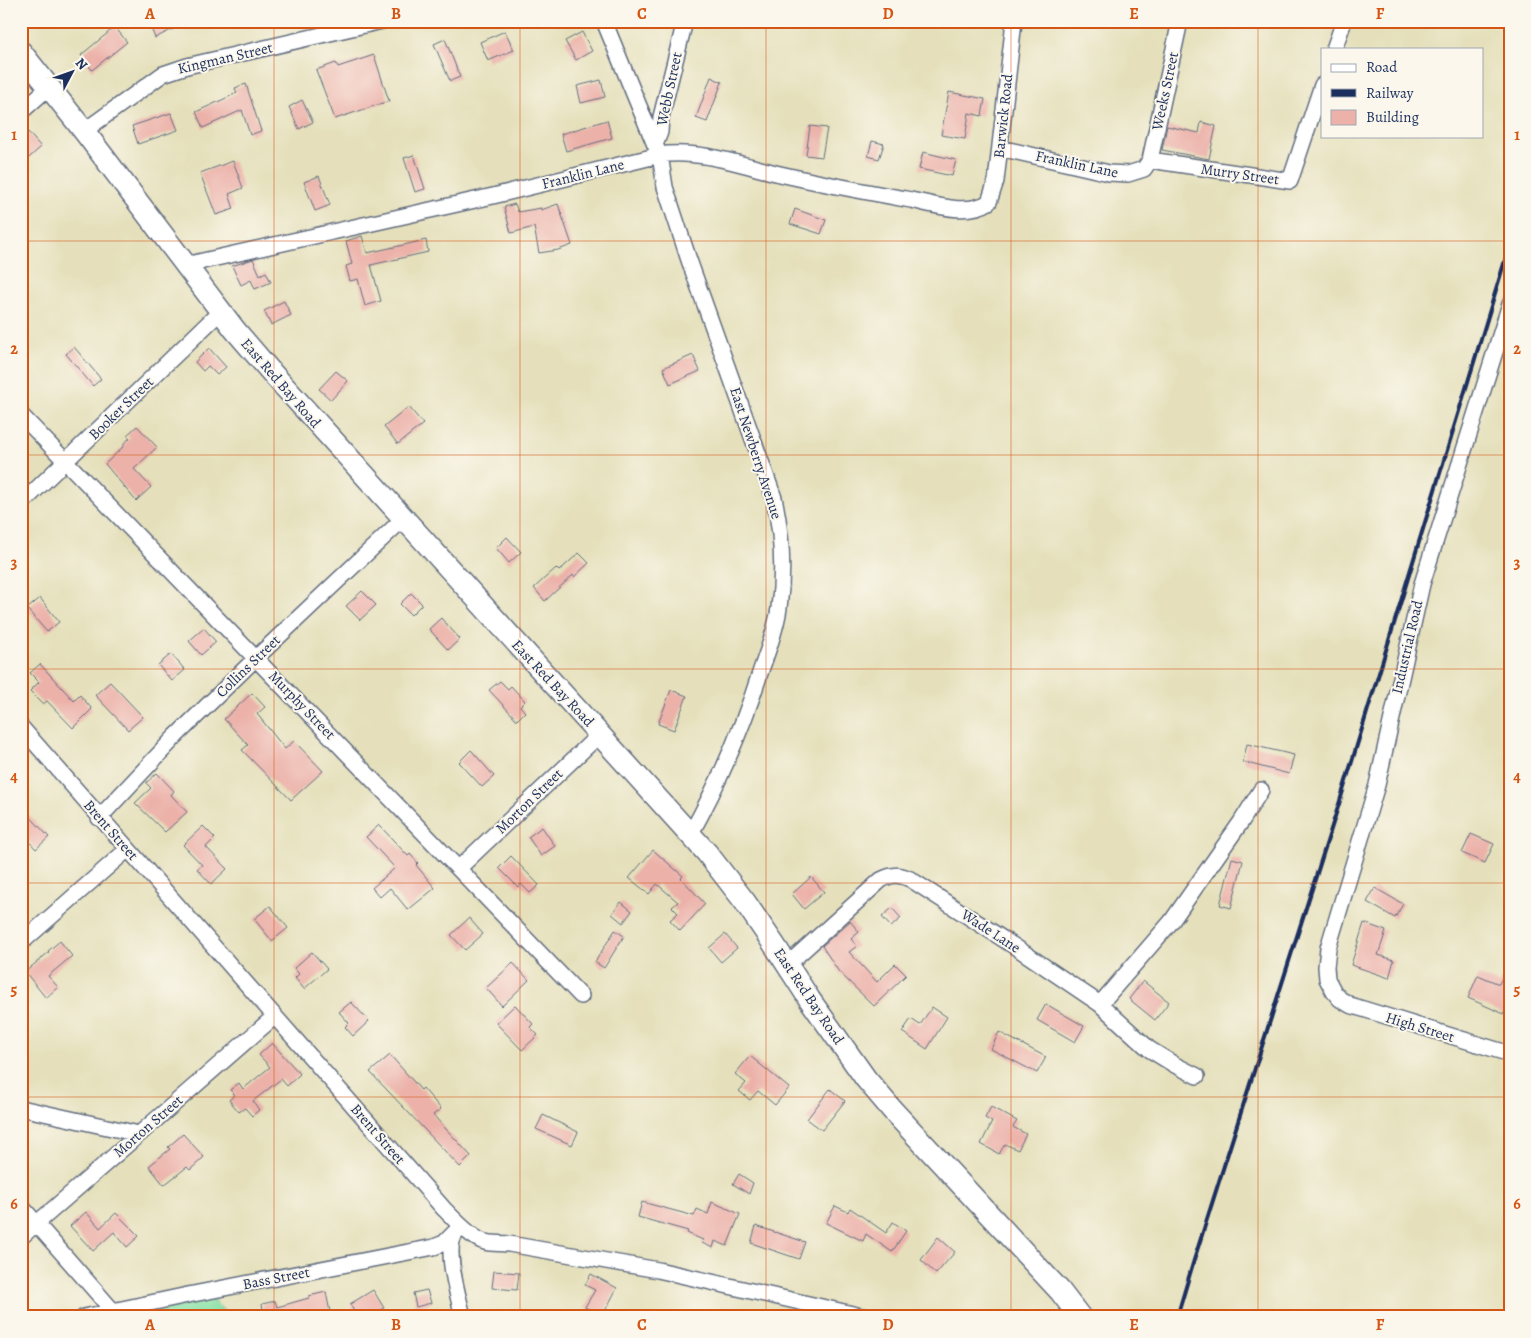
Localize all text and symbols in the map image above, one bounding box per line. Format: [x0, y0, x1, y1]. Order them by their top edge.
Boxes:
text: A [144, 3, 156, 25]
text: B [391, 3, 401, 25]
text: C [637, 3, 647, 25]
text: D [882, 3, 894, 25]
text: E [1129, 3, 1139, 25]
text: F [1376, 3, 1385, 25]
street label: Kingman Street [176, 37, 275, 79]
north arrow [48, 48, 98, 98]
legend [1321, 48, 1484, 138]
street label: Webb Street [651, 50, 687, 129]
street label: Weeks Street [1147, 50, 1183, 133]
text: N [71, 54, 92, 74]
text: Road [1366, 57, 1398, 77]
street label: Barwick Road [989, 72, 1017, 159]
text: Railway [1366, 83, 1414, 103]
text: Building [1366, 107, 1419, 127]
text: 1 [11, 124, 17, 146]
text: 1 [1514, 124, 1520, 146]
street label: Franklin Lane [1034, 145, 1121, 183]
street label: Franklin Lane [540, 154, 627, 194]
street label: Murry Street [1200, 159, 1280, 189]
street label: East Red Bay Road [237, 334, 326, 433]
text: 2 [10, 338, 18, 360]
text: 2 [1513, 338, 1521, 360]
street label: Booker Street [84, 372, 158, 444]
street label: East Newberry Avenue [725, 384, 787, 522]
text: 3 [11, 552, 18, 574]
text: 3 [1514, 552, 1521, 574]
street label: Industrial Road [1387, 597, 1428, 696]
street label: Collins Street [211, 630, 285, 702]
street label: East Red Bay Road [507, 635, 599, 732]
street label: Murphy Street [264, 666, 340, 744]
street label: Morton Street [491, 764, 567, 838]
text: 4 [10, 766, 18, 788]
text: 4 [1513, 766, 1521, 788]
street label: Brent Street [79, 795, 143, 865]
street label: Wade Lane [957, 904, 1025, 958]
street label: East Red Bay Road [769, 944, 849, 1049]
text: 5 [11, 979, 18, 1001]
text: 5 [1514, 979, 1521, 1001]
street label: High Street [1383, 1007, 1457, 1047]
street label: Morton Street [109, 1090, 187, 1162]
street label: Brent Street [346, 1099, 410, 1169]
text: 6 [10, 1193, 18, 1215]
text: 6 [1513, 1193, 1521, 1215]
street label: Bass Street [241, 1262, 311, 1294]
text: A [144, 1314, 156, 1336]
text: B [391, 1314, 401, 1336]
text: C [637, 1314, 647, 1336]
text: D [882, 1314, 894, 1336]
text: E [1129, 1314, 1139, 1336]
text: F [1376, 1314, 1385, 1336]

